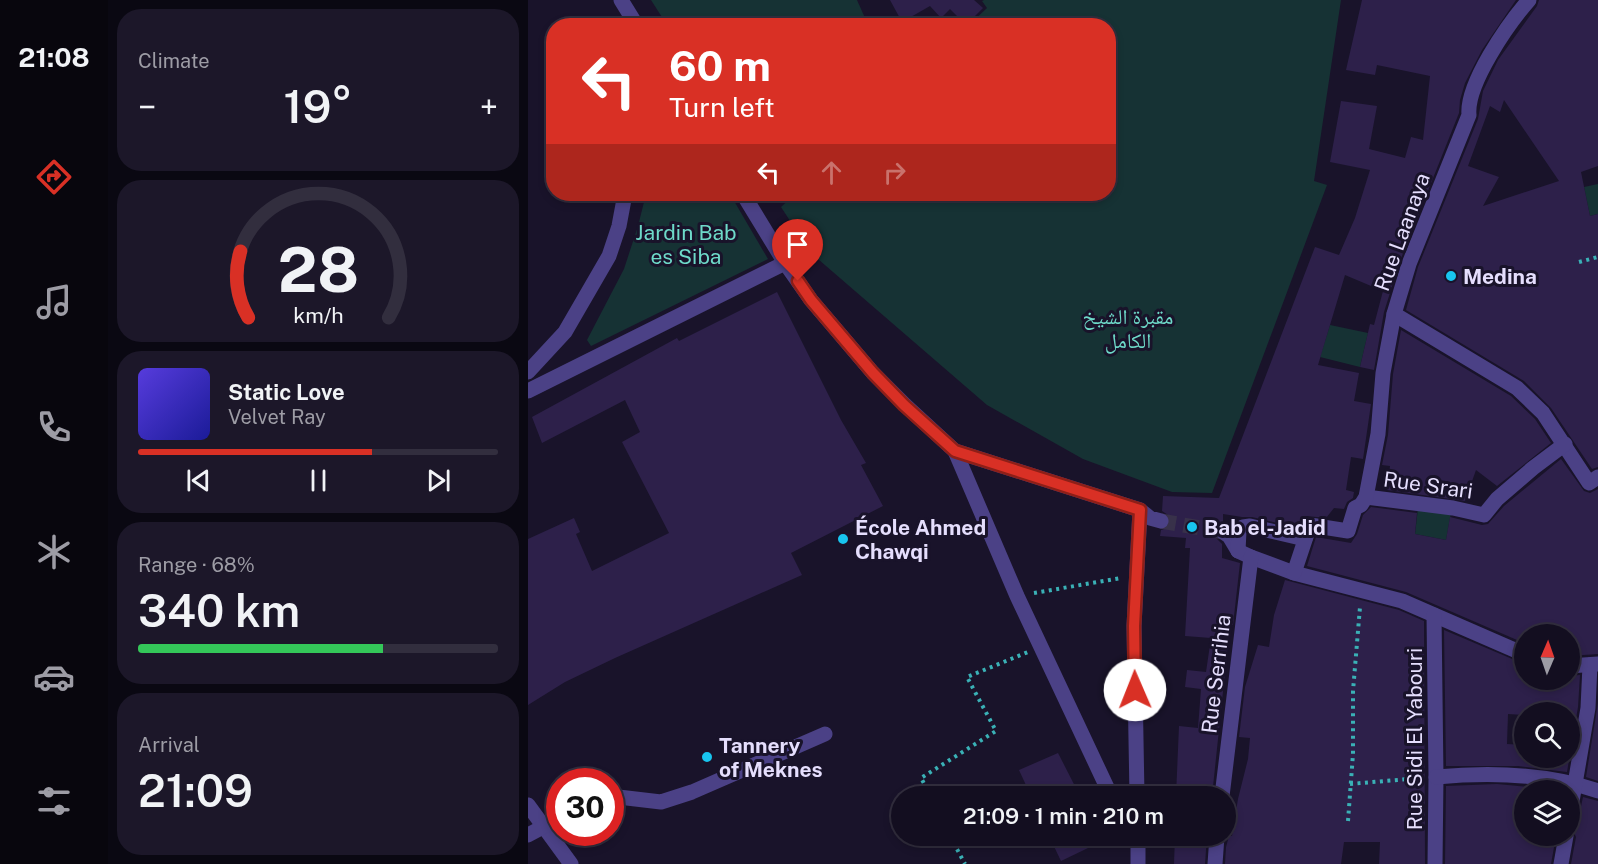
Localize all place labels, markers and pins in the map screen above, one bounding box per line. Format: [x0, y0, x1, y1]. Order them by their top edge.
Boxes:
pin [772, 219, 823, 281]
place label: Medina [1463, 264, 1537, 289]
marker: Medina [1444, 269, 1458, 283]
place label: École Ahmed Chawqi [855, 515, 986, 564]
place label: Bab el-Jadid [1204, 515, 1326, 540]
marker: Bab el-Jadid [1185, 520, 1199, 534]
marker: École Ahmed Chawqi [836, 532, 850, 546]
place label: Tannery of Meknes [719, 733, 823, 782]
marker: Tannery of Meknes [700, 750, 714, 764]

